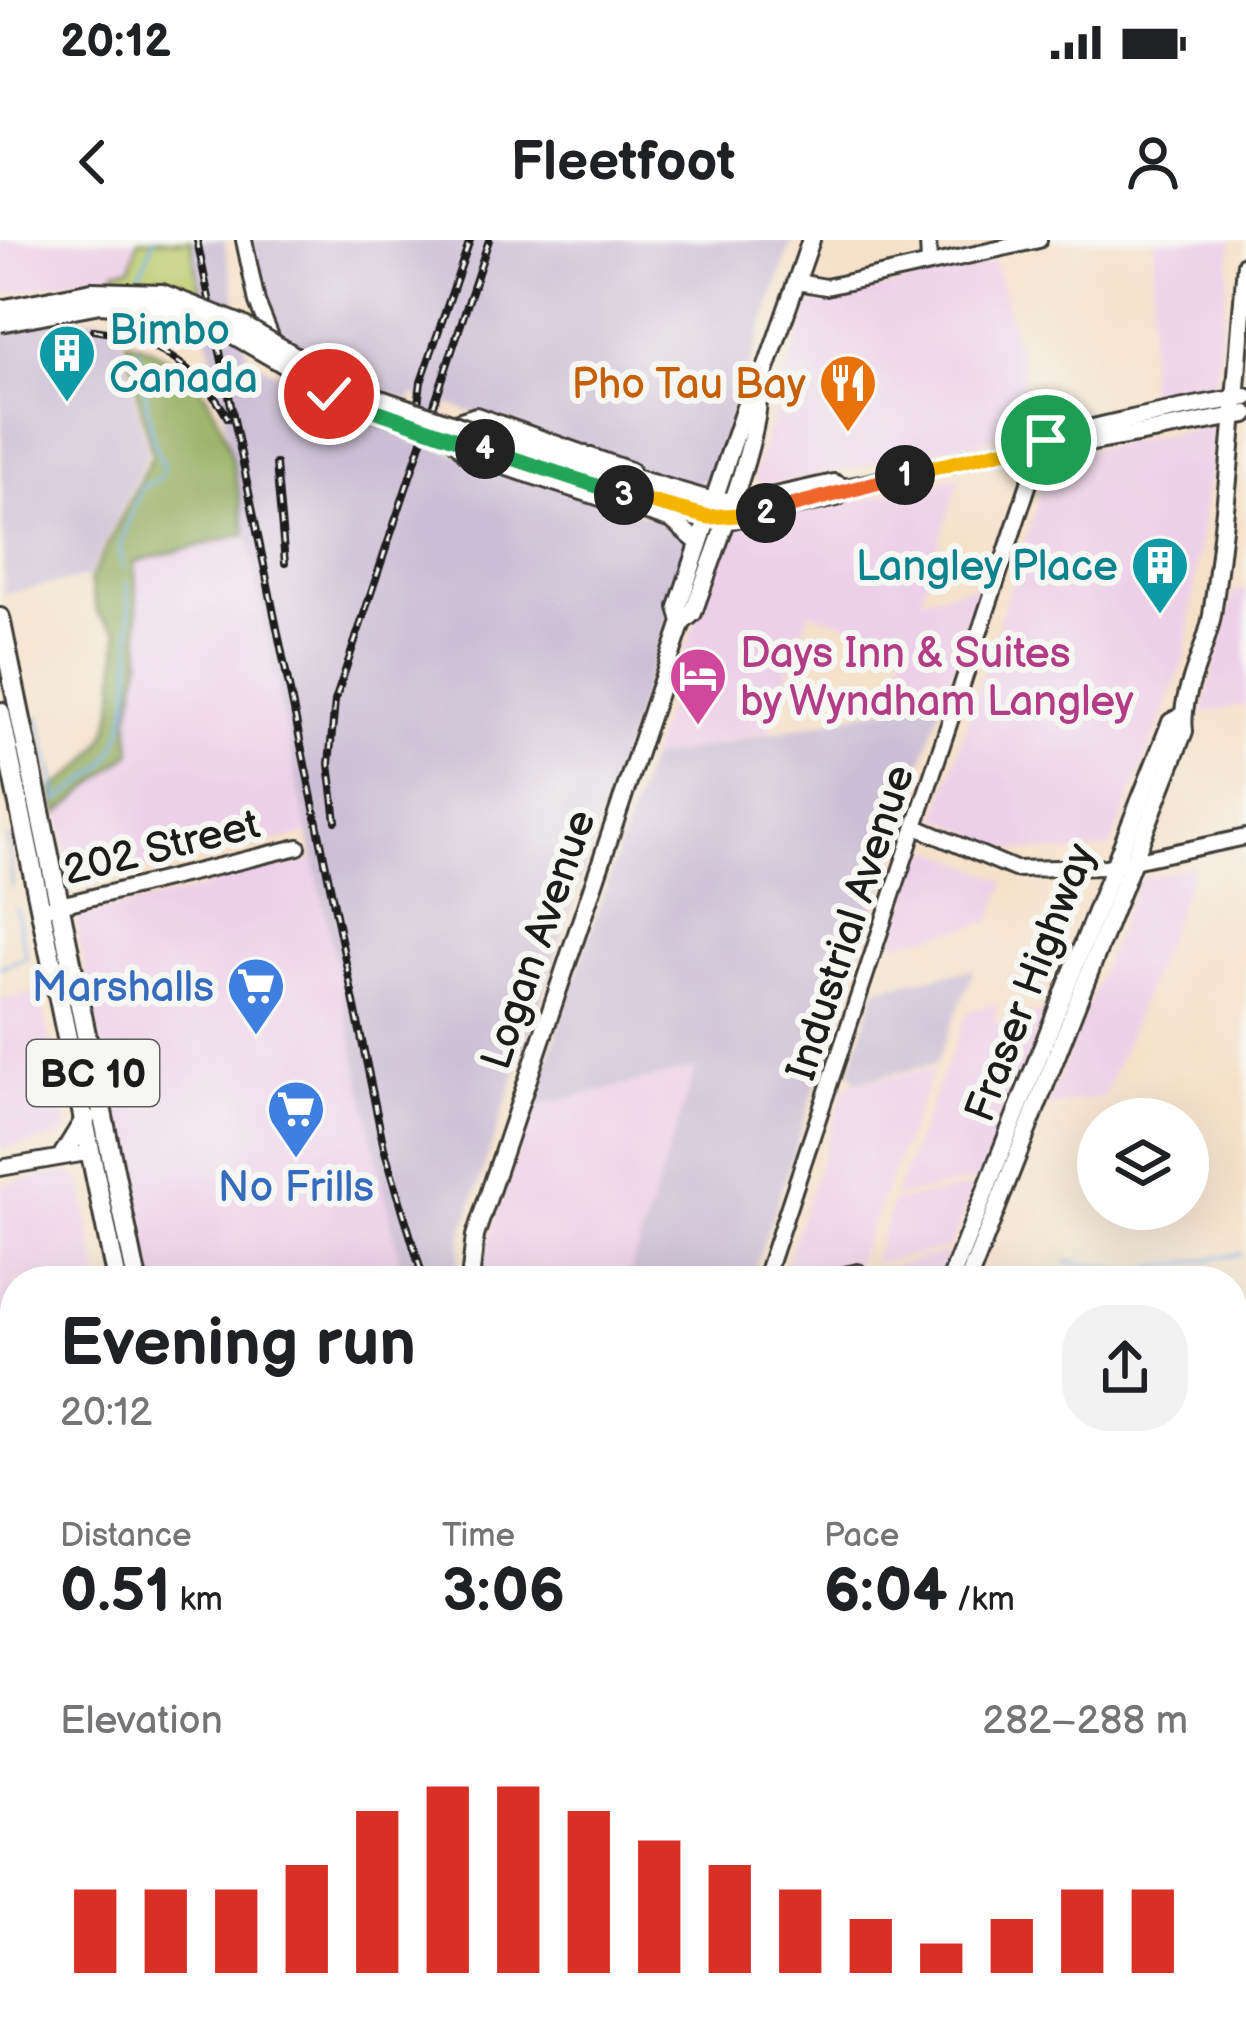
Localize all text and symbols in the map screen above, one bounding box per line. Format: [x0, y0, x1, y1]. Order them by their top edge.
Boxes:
text: 20:12 [60, 15, 171, 70]
icon: back [60, 129, 126, 195]
icon: person [1120, 129, 1186, 195]
text: Fleetfoot [511, 130, 735, 195]
place label: Bimbo Canada [109, 306, 258, 405]
building icon: Bimbo Canada [36, 322, 98, 404]
pin [278, 343, 380, 445]
restaurant icon: Pho Tau Bay [817, 352, 879, 434]
place label: Pho Tau Bay [572, 360, 806, 411]
icon: check [296, 361, 362, 427]
pin [995, 389, 1097, 491]
icon: arrive [1013, 407, 1079, 473]
pin: 4 [455, 419, 515, 479]
text: 4 [475, 429, 495, 469]
pin: 1 [875, 445, 935, 505]
text: 1 [898, 455, 912, 495]
pin: 3 [594, 465, 654, 525]
text: 3 [614, 475, 634, 515]
pin: 2 [736, 483, 796, 543]
text: 2 [756, 493, 776, 533]
building icon: Langley Place [1129, 534, 1191, 616]
place label: Langley Place [856, 542, 1118, 593]
place label: Days Inn & Suites by Wyndham Langley [740, 629, 1134, 728]
hotel icon: Days Inn & Suites by Wyndham Langley [667, 645, 729, 727]
street label: Industrial Avenue [776, 759, 926, 1087]
street label: 202 Street [58, 799, 265, 897]
street label: Logan Avenue [471, 803, 608, 1076]
street label: Fraser Highway [955, 837, 1108, 1129]
supermarket icon: Marshalls [225, 955, 287, 1037]
place label: Marshalls [32, 963, 214, 1014]
road number: BC 10 [27, 1040, 159, 1106]
supermarket icon: No Frills [265, 1078, 327, 1160]
map controls [1077, 1098, 1209, 1230]
button: layers [1077, 1098, 1209, 1230]
place label: No Frills [218, 1163, 374, 1214]
text: Evening run [60, 1305, 416, 1384]
button: share [1062, 1305, 1188, 1431]
text: 20:12 [60, 1390, 152, 1437]
text: Distance [60, 1516, 192, 1556]
text: Time [442, 1516, 515, 1556]
text: Pace [824, 1516, 899, 1556]
text: 0.51 [60, 1556, 170, 1628]
text: 3:06 [442, 1556, 565, 1628]
text: 6:04 [824, 1556, 947, 1628]
text: km [170, 1580, 223, 1620]
text: /km [947, 1580, 1015, 1620]
text: Elevation [60, 1698, 223, 1745]
text: 282–288 m [982, 1698, 1188, 1745]

